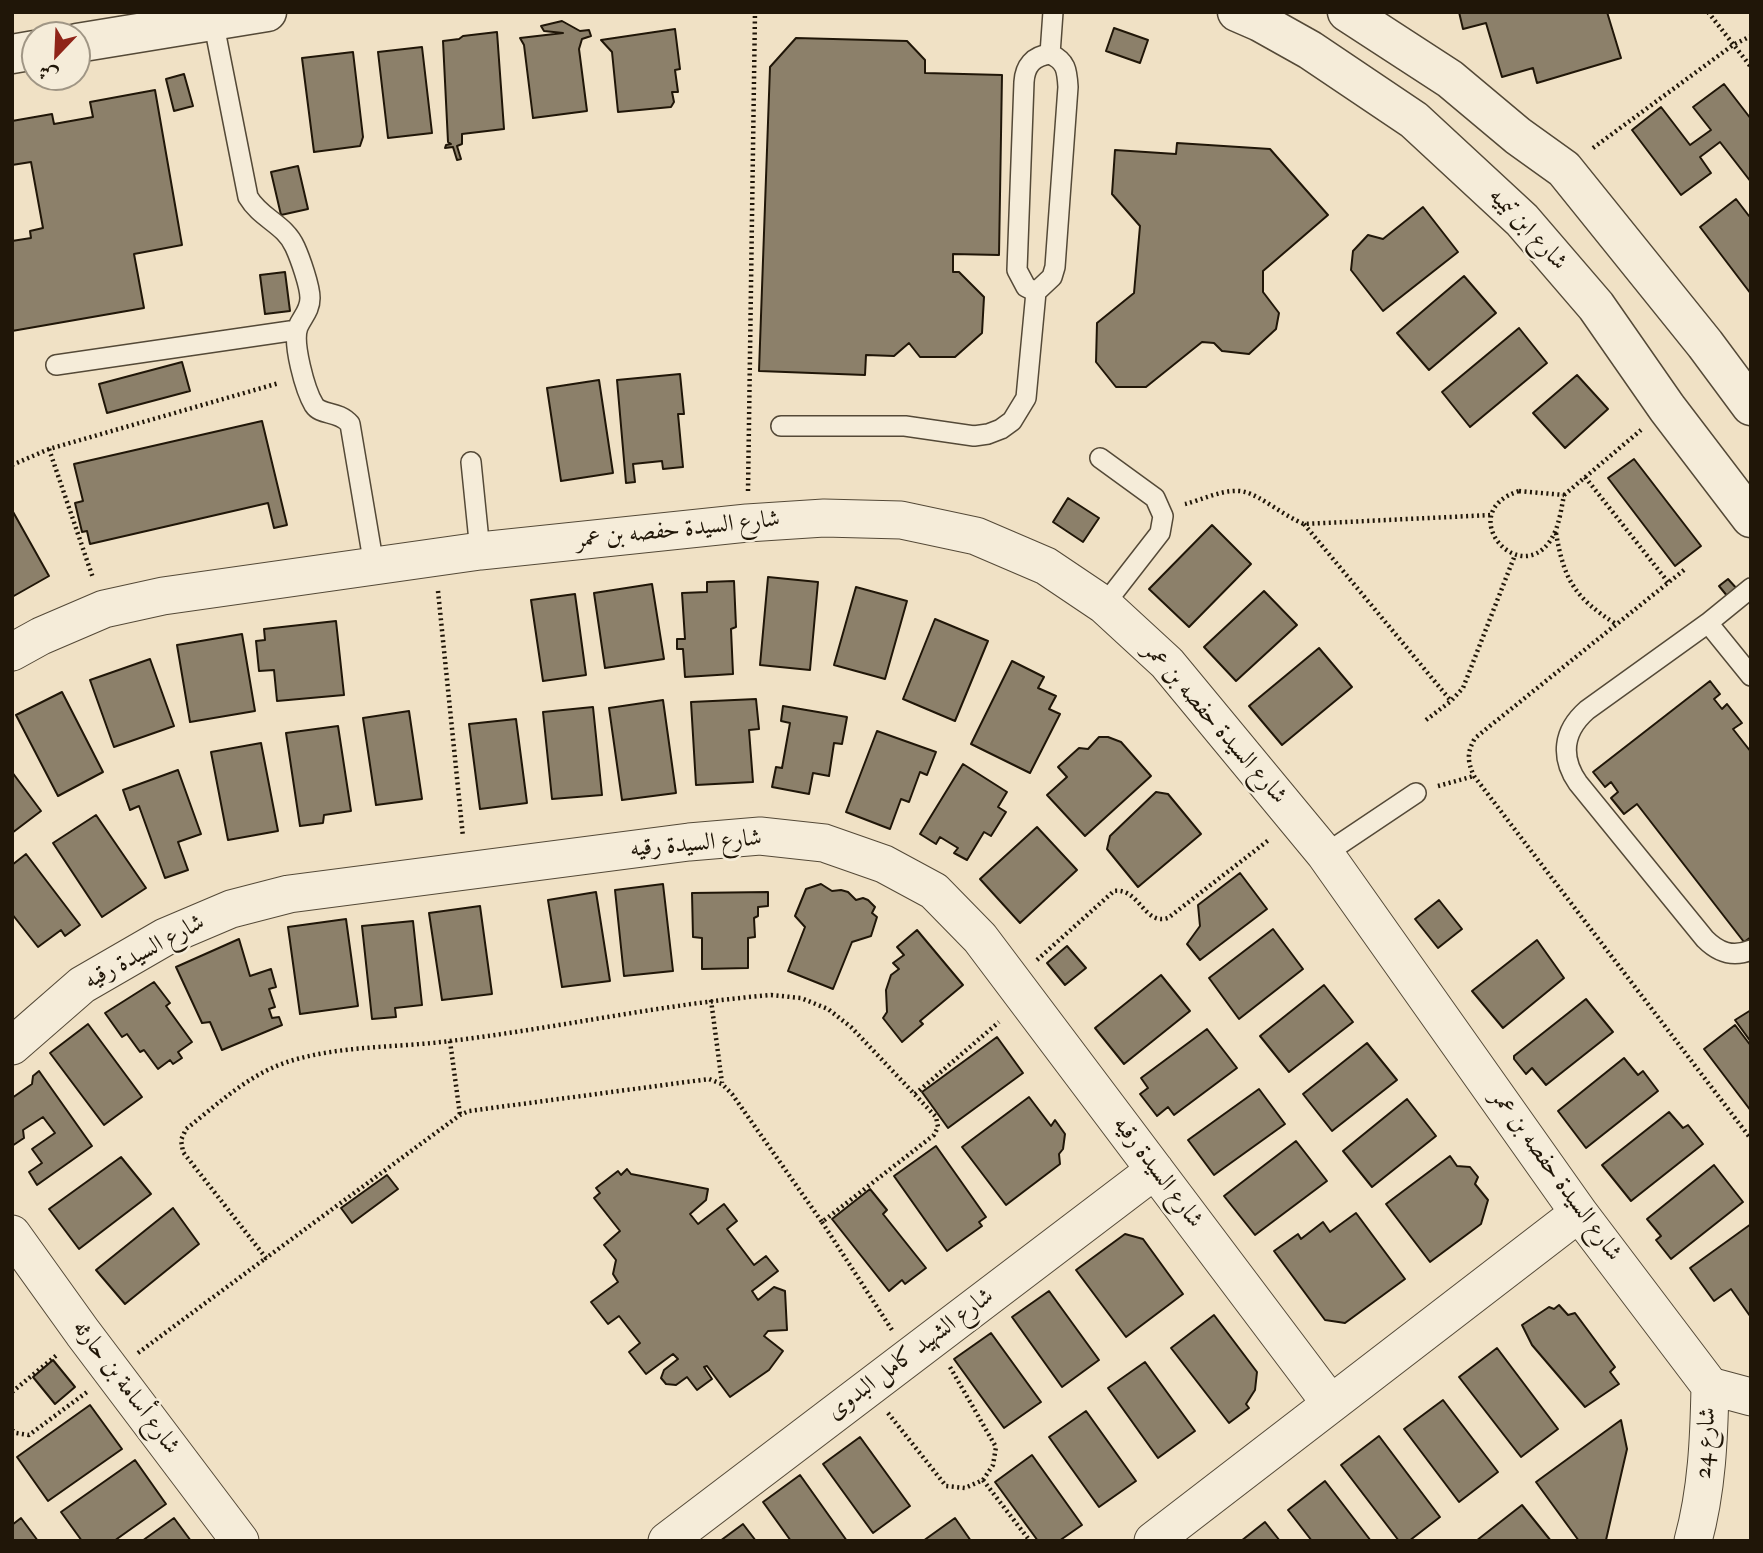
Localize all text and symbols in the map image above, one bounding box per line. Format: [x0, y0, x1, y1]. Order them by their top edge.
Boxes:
north arrow [21, 21, 91, 91]
text: ش [35, 59, 62, 88]
street label: شارع ابن تيميه [1482, 183, 1572, 277]
street label: شارع السيدة حفصه بن عمر [574, 506, 782, 556]
street label: شارع السيدة حفصه بن عمر [1136, 637, 1292, 811]
street label: شارع السيدة رقيه [629, 825, 763, 865]
street label: شارع السيدة رقيه [80, 909, 210, 997]
street label: شارع السيدة حفصه بن عمر [1483, 1085, 1627, 1267]
street label: شارع السيدة رقيه [1106, 1111, 1208, 1235]
street label: شارع الشهيد كامل البدوى [822, 1283, 1000, 1427]
street label: شارع أسامة بن حارثه [65, 1315, 185, 1461]
street label: شارع 24 [1690, 1406, 1724, 1480]

